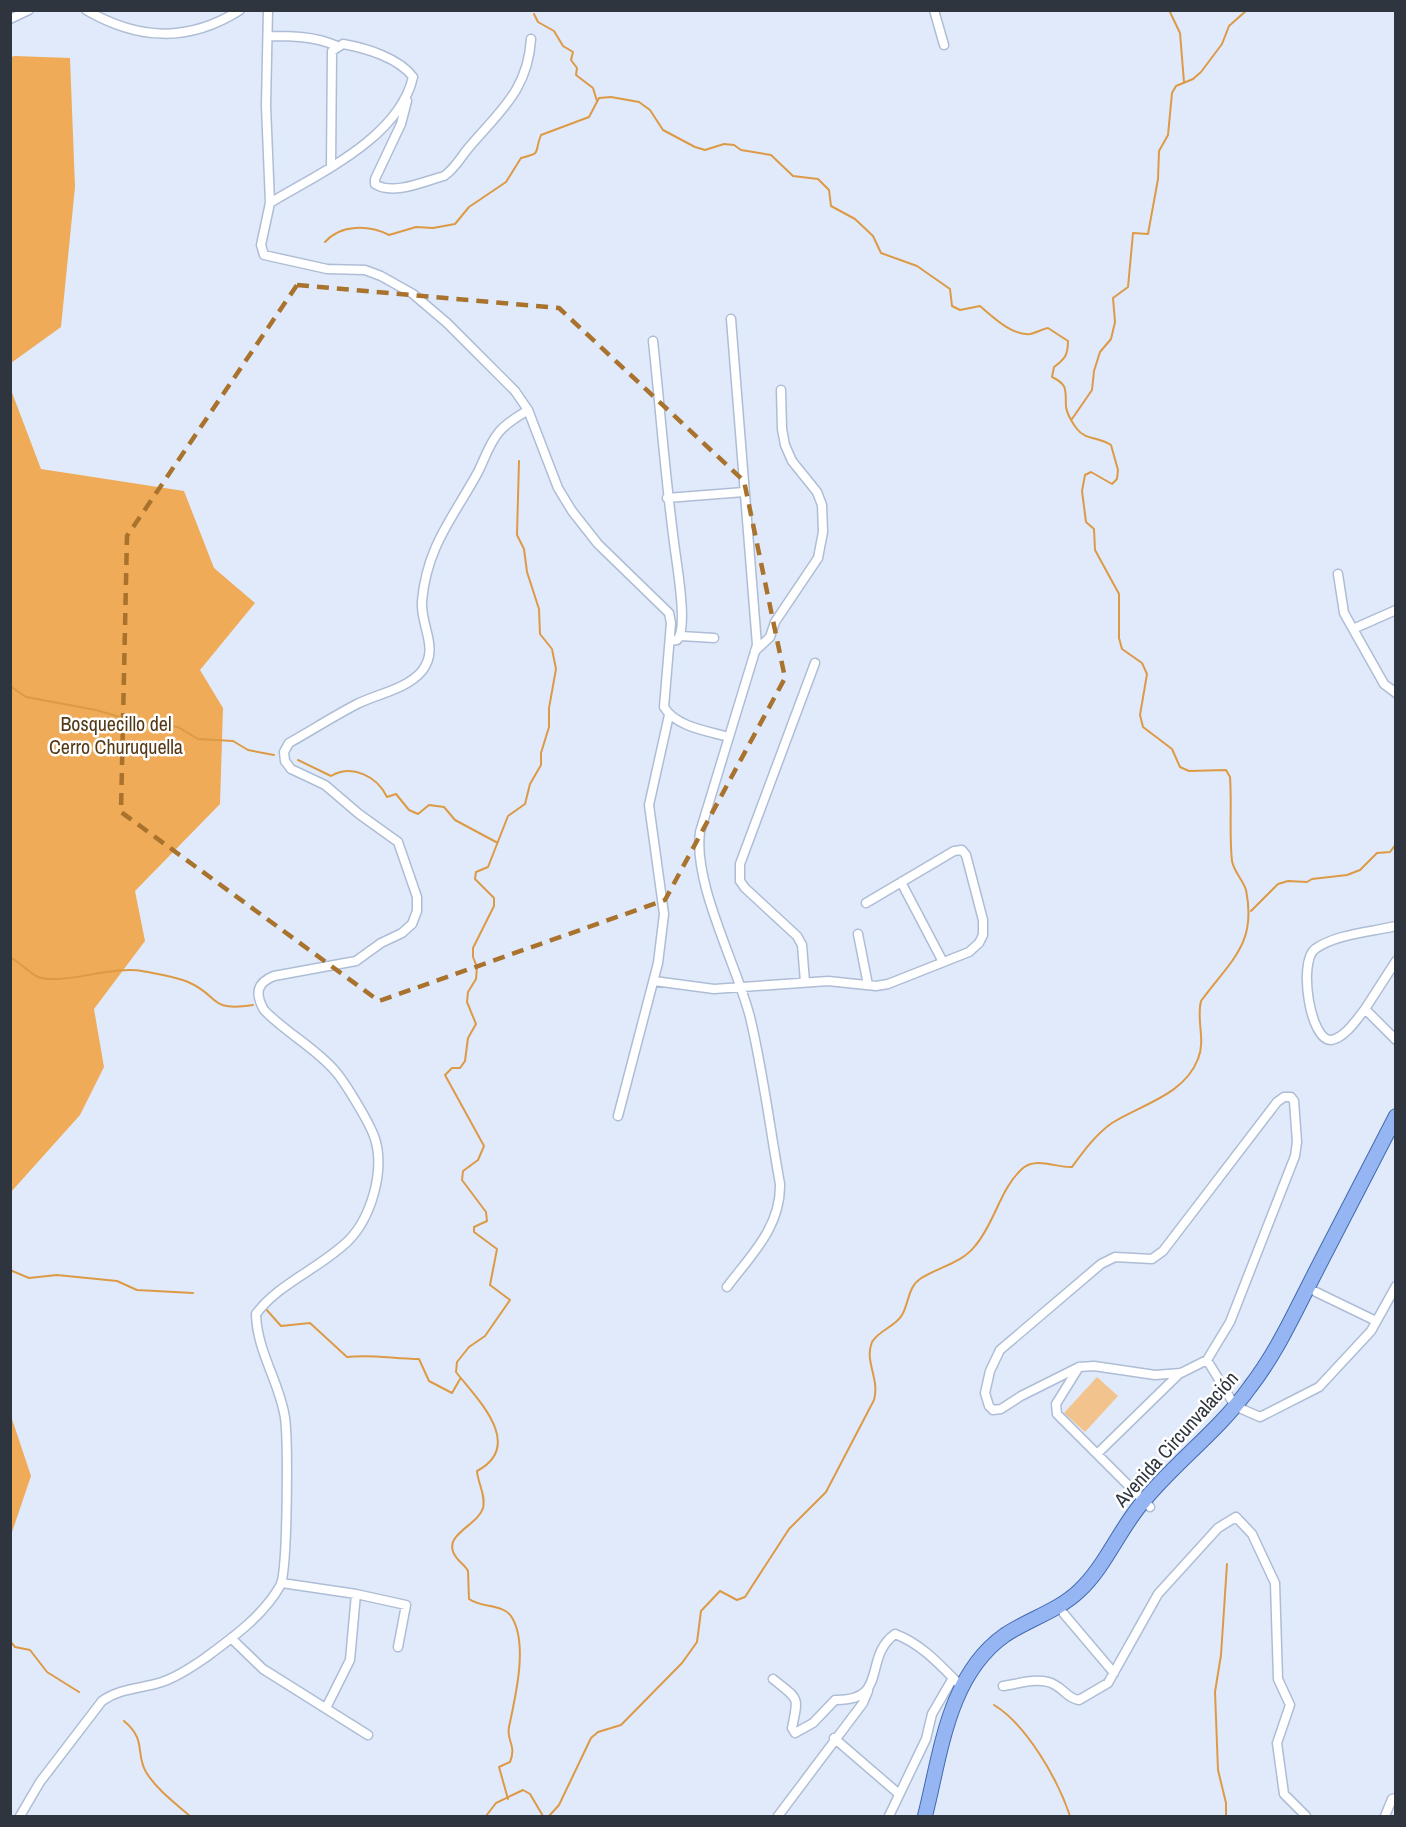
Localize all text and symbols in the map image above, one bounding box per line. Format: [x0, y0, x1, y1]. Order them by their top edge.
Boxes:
park label: Bosquecillo del Cerro Churuquella [49, 710, 183, 760]
street label: Avenida Circunvalación [1107, 1365, 1244, 1513]

